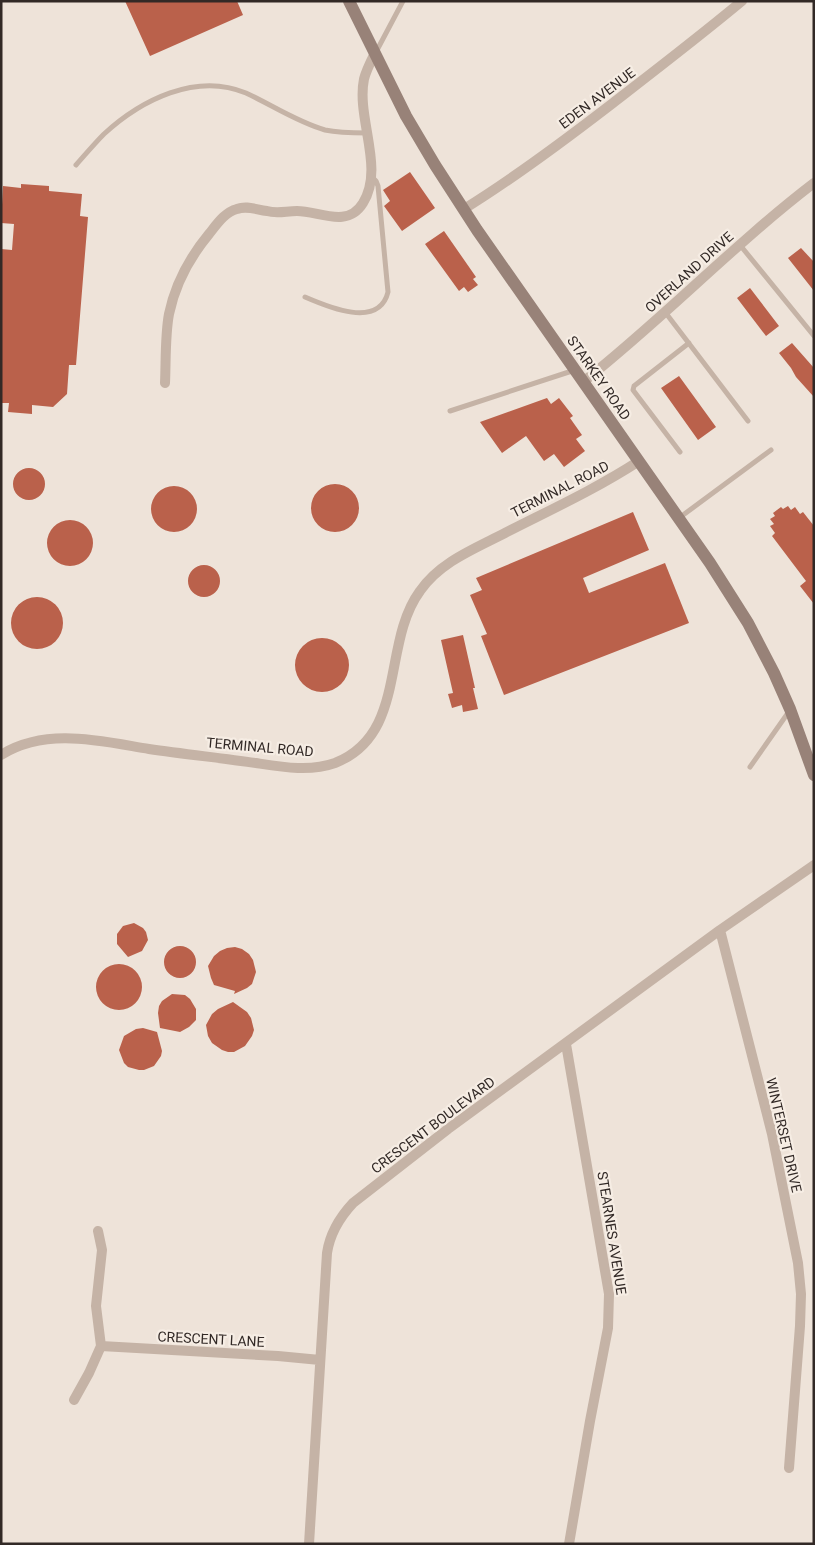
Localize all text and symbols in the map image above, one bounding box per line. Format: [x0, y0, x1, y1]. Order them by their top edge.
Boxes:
street label: EDEN AVENUE [556, 64, 638, 132]
street label: OVERLAND DRIVE [642, 228, 736, 316]
street label: STARKEY ROAD [564, 333, 634, 423]
street label: TERMINAL ROAD [508, 457, 612, 521]
street label: TERMINAL ROAD [206, 734, 314, 760]
street label: CRESCENT BOULEVARD [368, 1073, 498, 1177]
street label: WINTERSET DRIVE [763, 1076, 805, 1194]
street label: STEARNES AVENUE [594, 1170, 630, 1296]
street label: CRESCENT LANE [157, 1328, 265, 1350]

